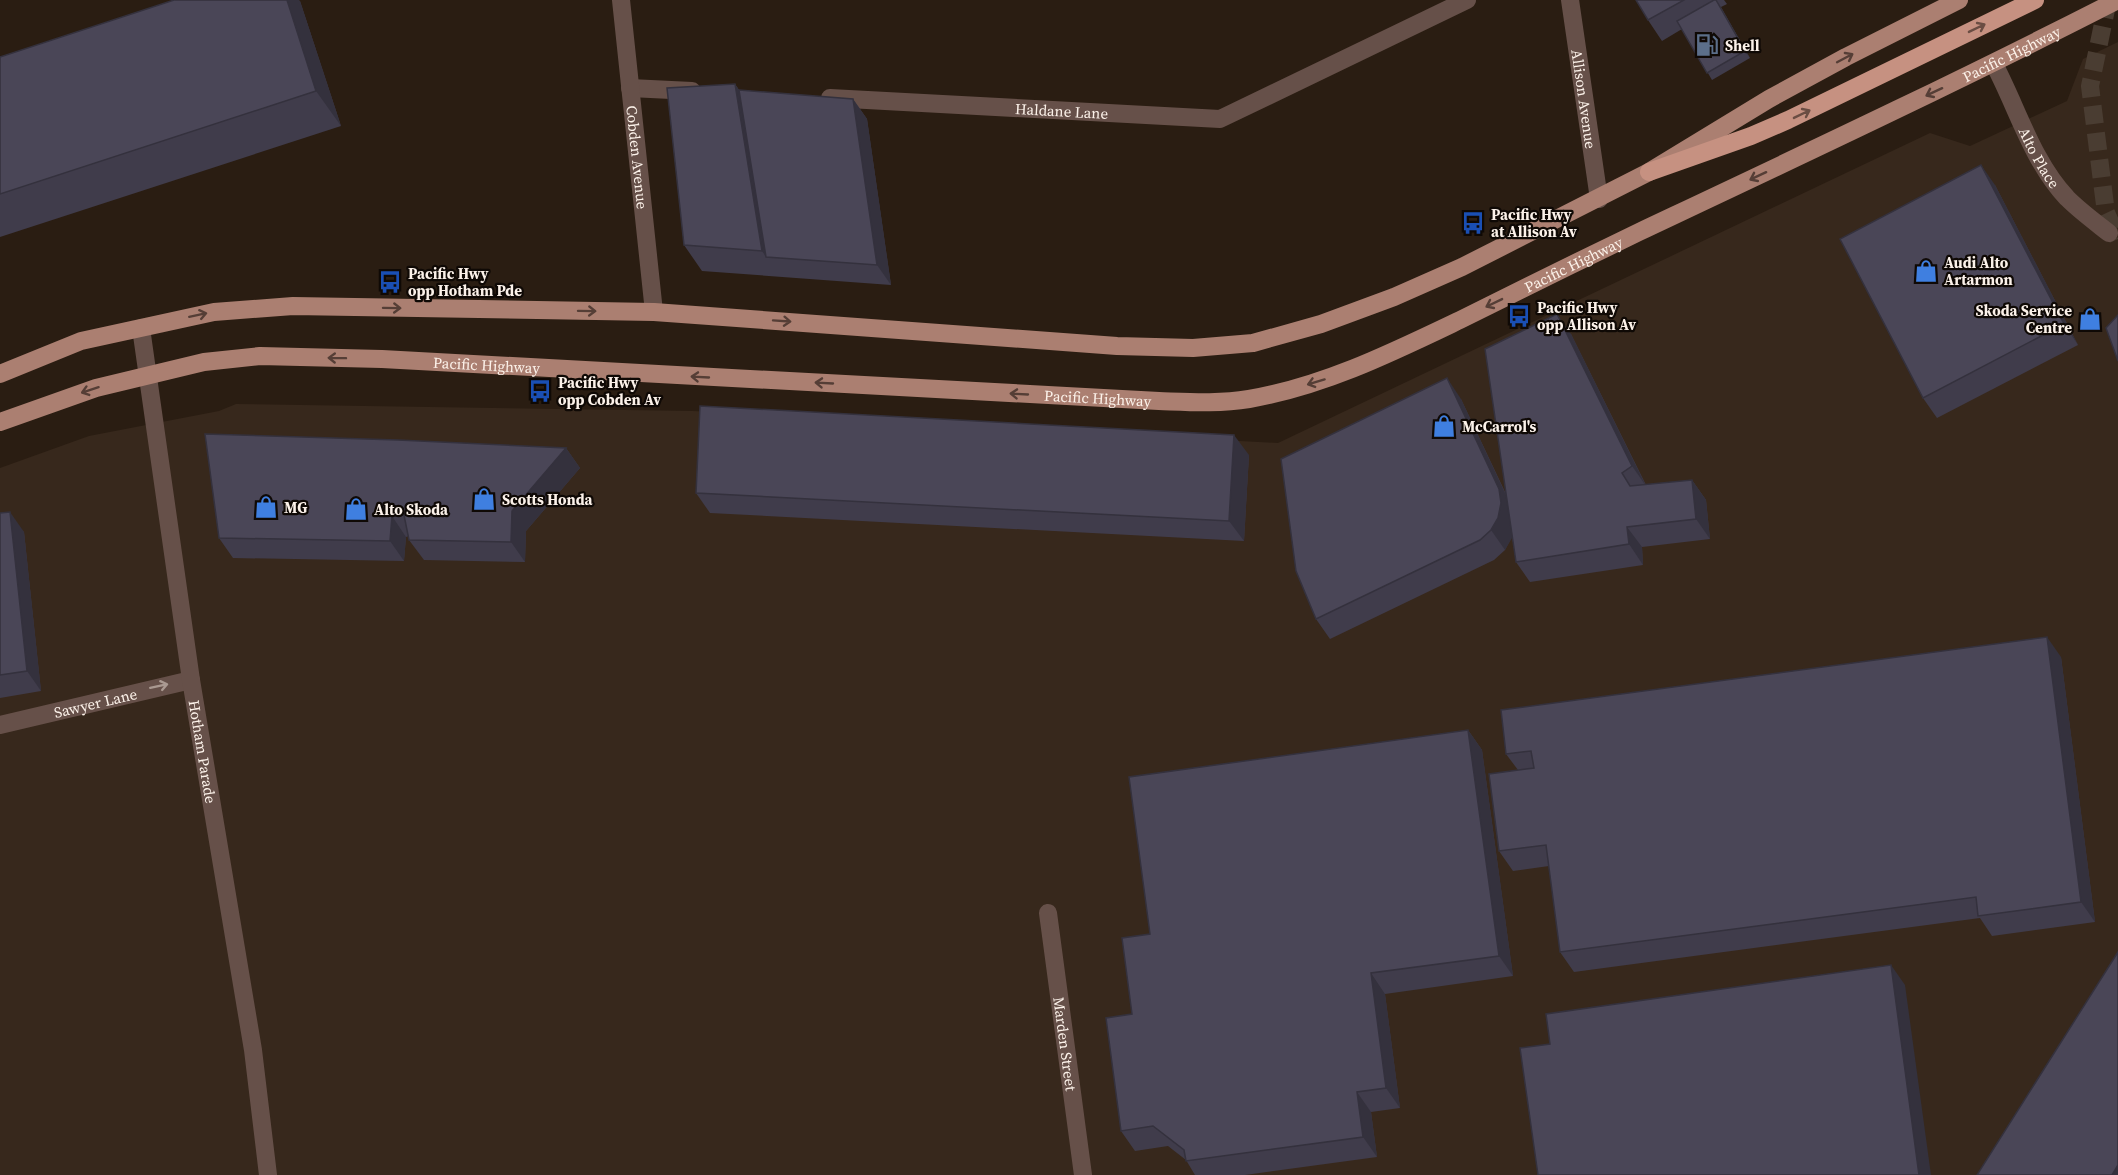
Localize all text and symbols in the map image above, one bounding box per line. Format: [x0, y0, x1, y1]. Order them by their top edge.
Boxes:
street label: Pacific Highway [1959, 20, 2064, 87]
one-way arrow [1968, 22, 1986, 34]
fuel station icon: Shell [1694, 32, 1720, 58]
place label: Shell [1725, 35, 1760, 56]
street label: Allison Avenue [1567, 48, 1602, 150]
one-way arrow [1835, 52, 1853, 63]
one-way arrow [1926, 87, 1944, 99]
street label: Haldane Lane [1015, 97, 1109, 123]
street label: Cobden Avenue [622, 104, 654, 210]
one-way arrow [1792, 107, 1810, 119]
street label: Alto Place [2014, 124, 2065, 193]
one-way arrow [1750, 170, 1768, 182]
place label: Pacific Hwy at Allison Av [1491, 204, 1577, 242]
bus stop icon: Pacific Hwy at Allison Av [1460, 210, 1486, 236]
street label: Pacific Highway [1521, 231, 1626, 297]
place label: Audi Alto Artarmon [1944, 252, 2013, 290]
shop icon: Audi Alto Artarmon [1913, 258, 1939, 284]
place label: Pacific Hwy opp Hotham Pde [408, 263, 522, 301]
bus stop icon: Pacific Hwy opp Hotham Pde [377, 269, 403, 295]
one-way arrow [1486, 297, 1503, 309]
place label: Pacific Hwy opp Allison Av [1537, 297, 1636, 335]
place label: Skoda Service Centre [1976, 300, 2072, 338]
one-way arrow [382, 302, 402, 313]
bus stop icon: Pacific Hwy opp Allison Av [1506, 303, 1532, 329]
one-way arrow [577, 305, 597, 317]
shop icon: Skoda Service Centre [2077, 306, 2103, 332]
one-way arrow [188, 309, 207, 320]
one-way arrow [772, 316, 792, 327]
street label: Pacific Highway [432, 351, 541, 378]
one-way arrow [327, 352, 347, 364]
one-way arrow [690, 371, 710, 382]
place label: Pacific Hwy opp Cobden Av [558, 372, 661, 410]
one-way arrow [1307, 377, 1326, 388]
bus stop icon: Pacific Hwy opp Cobden Av [527, 378, 553, 404]
one-way arrow [815, 378, 834, 389]
street label: Pacific Highway [1044, 384, 1152, 411]
one-way arrow [81, 385, 100, 396]
one-way arrow [1009, 388, 1029, 399]
shop icon: McCarrol's [1431, 413, 1457, 439]
place label: McCarrol's [1462, 416, 1537, 437]
shop icon: Scotts Honda [471, 486, 497, 512]
place label: Scotts Honda [502, 489, 593, 510]
shop icon: MG [253, 494, 279, 520]
shop icon: Alto Skoda [343, 496, 369, 522]
place label: MG [284, 497, 307, 518]
place label: Alto Skoda [374, 499, 449, 520]
one-way arrow [149, 680, 168, 692]
street label: Sawyer Lane [52, 683, 139, 722]
street label: Hotham Parade [184, 698, 222, 805]
street label: Marden Street [1049, 996, 1082, 1092]

